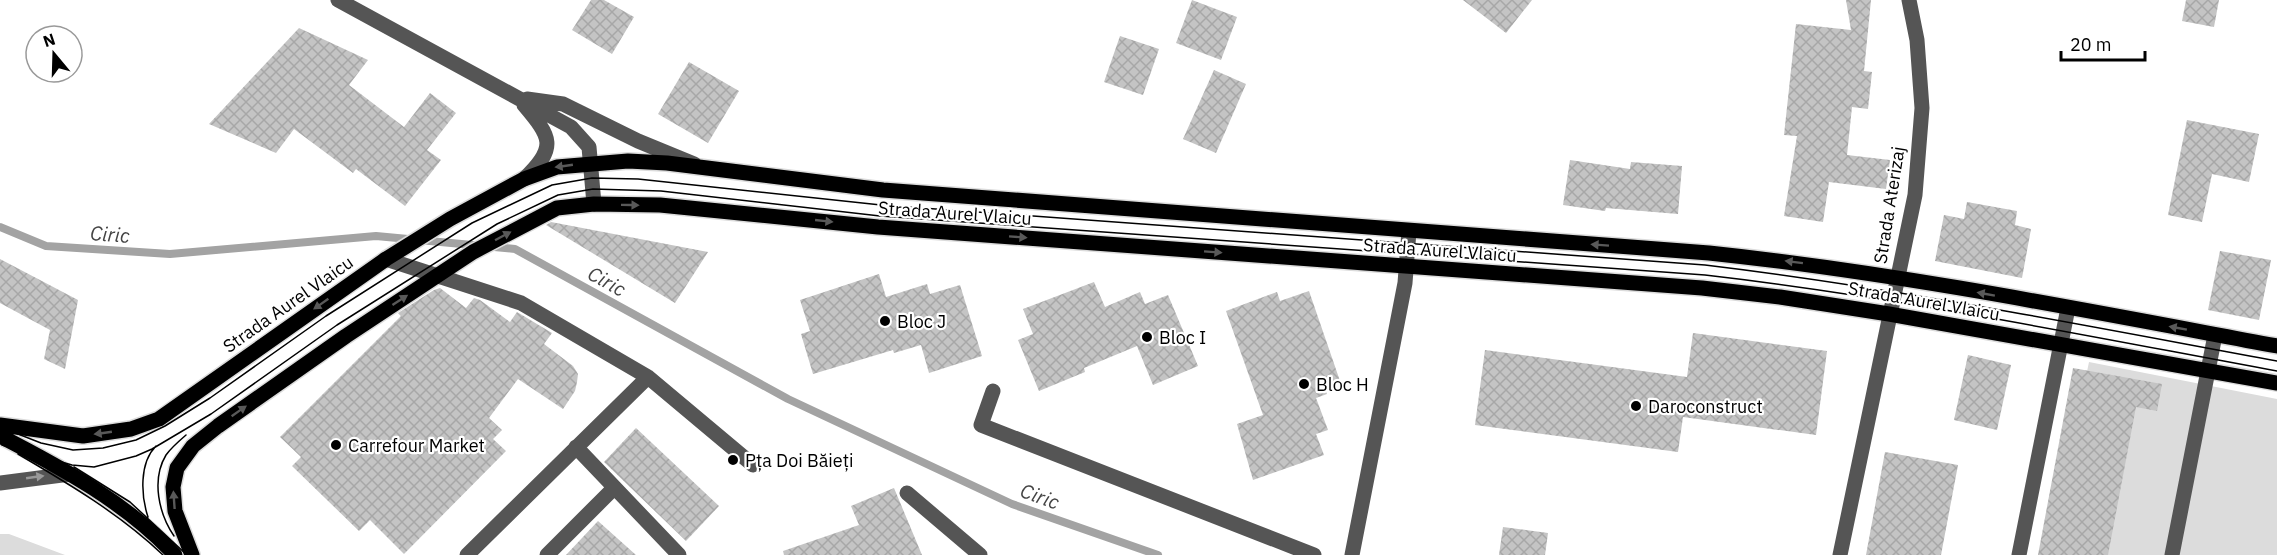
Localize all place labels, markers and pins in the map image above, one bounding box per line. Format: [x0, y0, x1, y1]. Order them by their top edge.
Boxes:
place label: Bloc J [897, 310, 946, 333]
marker: Bloc J [878, 314, 892, 328]
place label: Bloc I [1159, 326, 1206, 349]
marker: Bloc I [1140, 330, 1154, 344]
place label: Bloc H [1316, 373, 1369, 396]
marker: Bloc H [1297, 377, 1311, 391]
place label: Daroconstruct [1648, 395, 1763, 418]
marker: Daroconstruct [1629, 399, 1643, 413]
place label: Carrefour Market [348, 434, 485, 457]
marker: Carrefour Market [329, 438, 343, 452]
place label: Pța Doi Băieți [745, 449, 854, 472]
marker: Pța Doi Băieți [726, 453, 740, 467]

